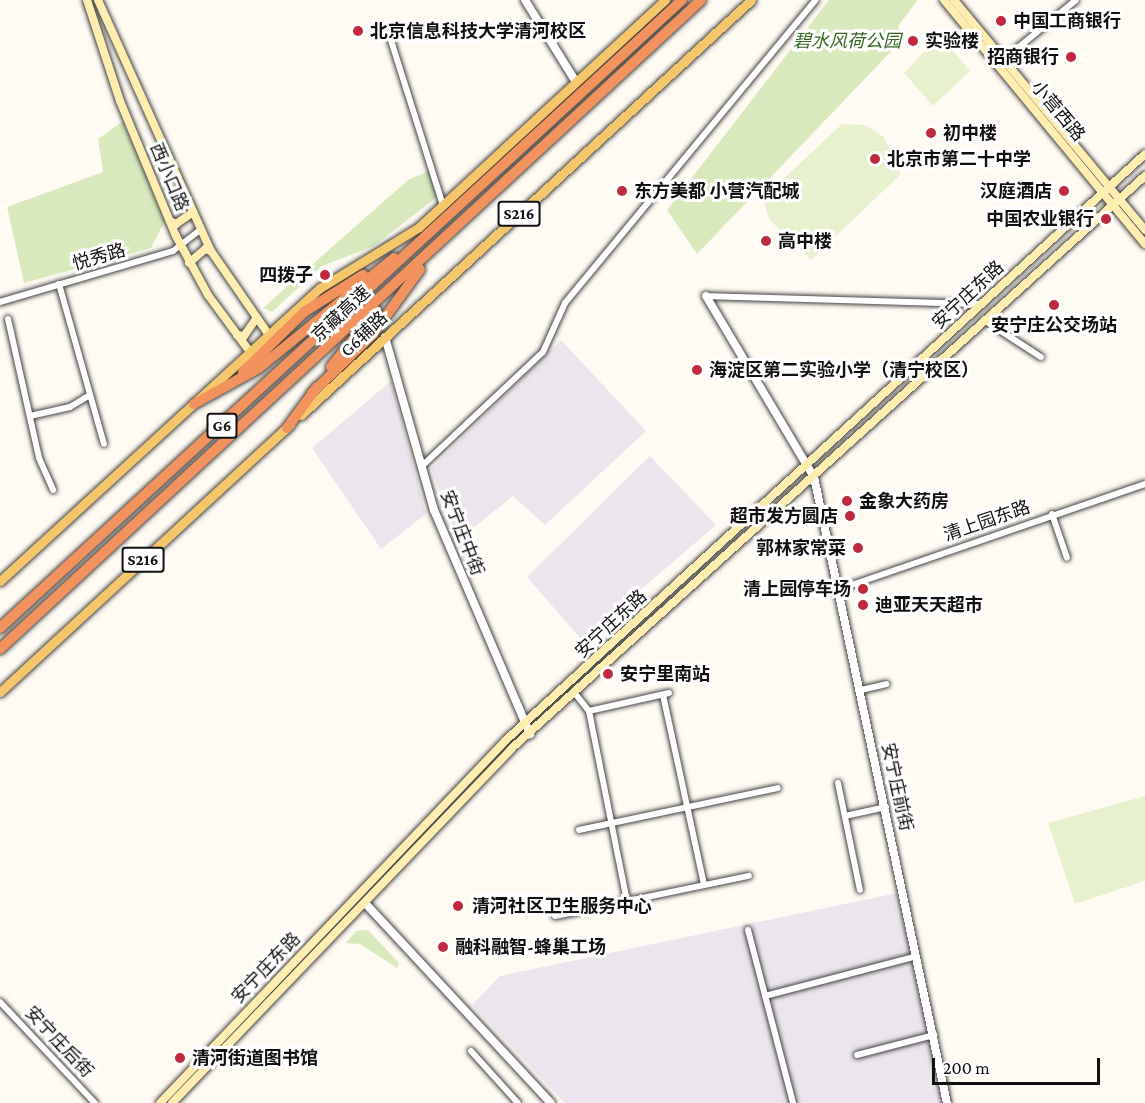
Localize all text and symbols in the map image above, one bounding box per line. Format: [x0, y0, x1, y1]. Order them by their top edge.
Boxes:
place label: 中国工商银行 [1013, 10, 1121, 32]
marker: 中国工商银行 [994, 14, 1008, 28]
place label: 北京信息科技大学清河校区 [370, 20, 586, 42]
marker: 北京信息科技大学清河校区 [351, 24, 365, 38]
park label: 碧水风荷公园 [793, 30, 901, 52]
place label: 实验楼 [925, 30, 979, 52]
marker: 实验楼 [906, 34, 920, 48]
place label: 招商银行 [987, 46, 1059, 68]
marker: 招商银行 [1064, 50, 1078, 64]
street label: 小营西路 [1027, 76, 1089, 146]
place label: 初中楼 [943, 122, 997, 144]
marker: 初中楼 [924, 126, 938, 140]
street label: 西小口路 [145, 140, 193, 214]
place label: 北京市第二十中学 [887, 148, 1031, 170]
marker: 北京市第二十中学 [868, 152, 882, 166]
place label: 东方美都 小营汽配城 [634, 180, 799, 202]
place label: 汉庭酒店 [980, 180, 1052, 202]
marker: 东方美都 小营汽配城 [615, 184, 629, 198]
marker: 汉庭酒店 [1057, 184, 1071, 198]
road number: S216 [496, 201, 542, 227]
place label: 中国农业银行 [986, 208, 1094, 230]
marker: 中国农业银行 [1099, 212, 1113, 226]
place label: 高中楼 [778, 230, 832, 252]
marker: 高中楼 [759, 234, 773, 248]
street label: 悦秀路 [70, 239, 128, 275]
street label: 安宁庄东路 [928, 256, 1008, 334]
place label: 四拨子 [259, 264, 313, 286]
marker: 四拨子 [318, 268, 332, 282]
street label: 京藏高速 [307, 282, 375, 346]
marker: 安宁庄公交场站 [1047, 298, 1061, 312]
street label: G6辅路 [336, 307, 392, 361]
place label: 安宁庄公交场站 [991, 314, 1117, 336]
place label: 海淀区第二实验小学（清宁校区） [709, 359, 979, 381]
marker: 海淀区第二实验小学（清宁校区） [690, 363, 704, 377]
road number: G6 [206, 413, 238, 439]
street label: 安宁庄中街 [436, 487, 488, 579]
place label: 金象大药房 [859, 490, 949, 512]
marker: 金象大药房 [840, 494, 854, 508]
street label: 清上园东路 [941, 496, 1033, 546]
place label: 超市发方圆店 [730, 505, 838, 527]
marker: 超市发方圆店 [843, 509, 857, 523]
place label: 郭林家常菜 [756, 537, 846, 559]
marker: 郭林家常菜 [851, 541, 865, 555]
road number: S216 [120, 547, 166, 573]
place label: 清上园停车场 [743, 578, 851, 600]
marker: 清上园停车场 [856, 582, 870, 596]
street label: 安宁庄东路 [571, 585, 651, 663]
place label: 迪亚天天超市 [875, 594, 983, 616]
marker: 迪亚天天超市 [856, 598, 870, 612]
place label: 安宁里南站 [620, 663, 710, 685]
marker: 安宁里南站 [601, 667, 615, 681]
street label: 安宁庄前街 [877, 741, 917, 833]
place label: 清河社区卫生服务中心 [472, 895, 652, 917]
marker: 清河社区卫生服务中心 [449, 897, 467, 915]
street label: 安宁庄东路 [227, 928, 305, 1008]
place label: 融科融智-蜂巢工场 [455, 936, 606, 958]
marker: 融科融智-蜂巢工场 [436, 940, 450, 954]
street label: 安宁庄后街 [20, 1002, 98, 1082]
scale bar [935, 1046, 1103, 1084]
place label: 清河街道图书馆 [192, 1047, 318, 1069]
marker: 清河街道图书馆 [173, 1051, 187, 1065]
text: 200 m [943, 1058, 990, 1078]

